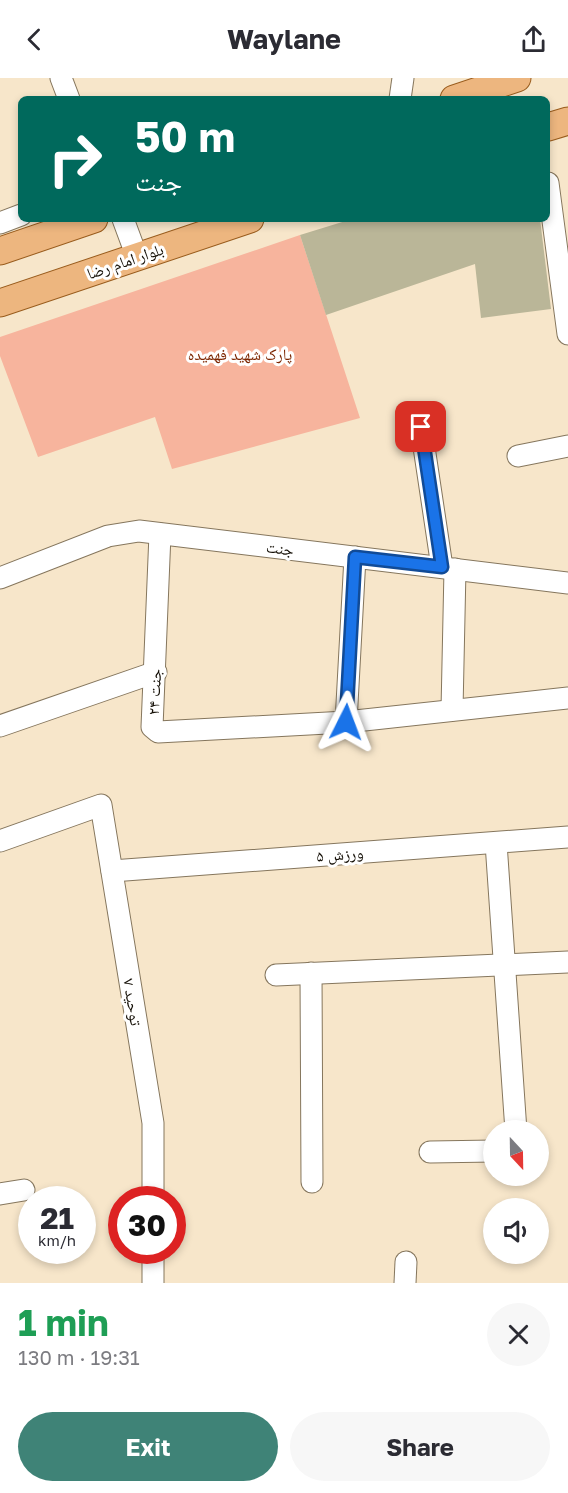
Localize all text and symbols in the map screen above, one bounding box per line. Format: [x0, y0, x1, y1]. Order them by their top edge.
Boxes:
icon: back [18, 23, 51, 56]
text: Waylane [227, 23, 341, 55]
icon: share [517, 23, 550, 56]
text: 50 m [135, 111, 235, 161]
icon: right [36, 120, 114, 198]
text: جنت [135, 165, 182, 197]
street label: بلوار امام رضا [84, 239, 166, 284]
park label: پارک شهید فهمیده [188, 344, 293, 364]
pin [395, 401, 446, 452]
icon: arrive [404, 410, 437, 443]
street label: جنت [265, 536, 295, 560]
street label: جنت ۲۴ [143, 668, 165, 716]
position arrow [314, 690, 378, 754]
street label: ورزش ۵ [316, 842, 364, 867]
street label: توحید ۷ [119, 977, 147, 1027]
north arrow [483, 1120, 549, 1186]
map controls [483, 1120, 549, 1264]
speed limit sign: 30 [108, 1186, 186, 1264]
button: sound [483, 1198, 549, 1264]
text: 21 [40, 1200, 74, 1236]
text: km/h [38, 1231, 76, 1249]
text: 1 min [18, 1301, 109, 1344]
button: close [487, 1303, 550, 1366]
text: 130 m · 19:31 [18, 1345, 140, 1369]
button: Exit [18, 1412, 278, 1481]
button: Share [290, 1412, 550, 1481]

